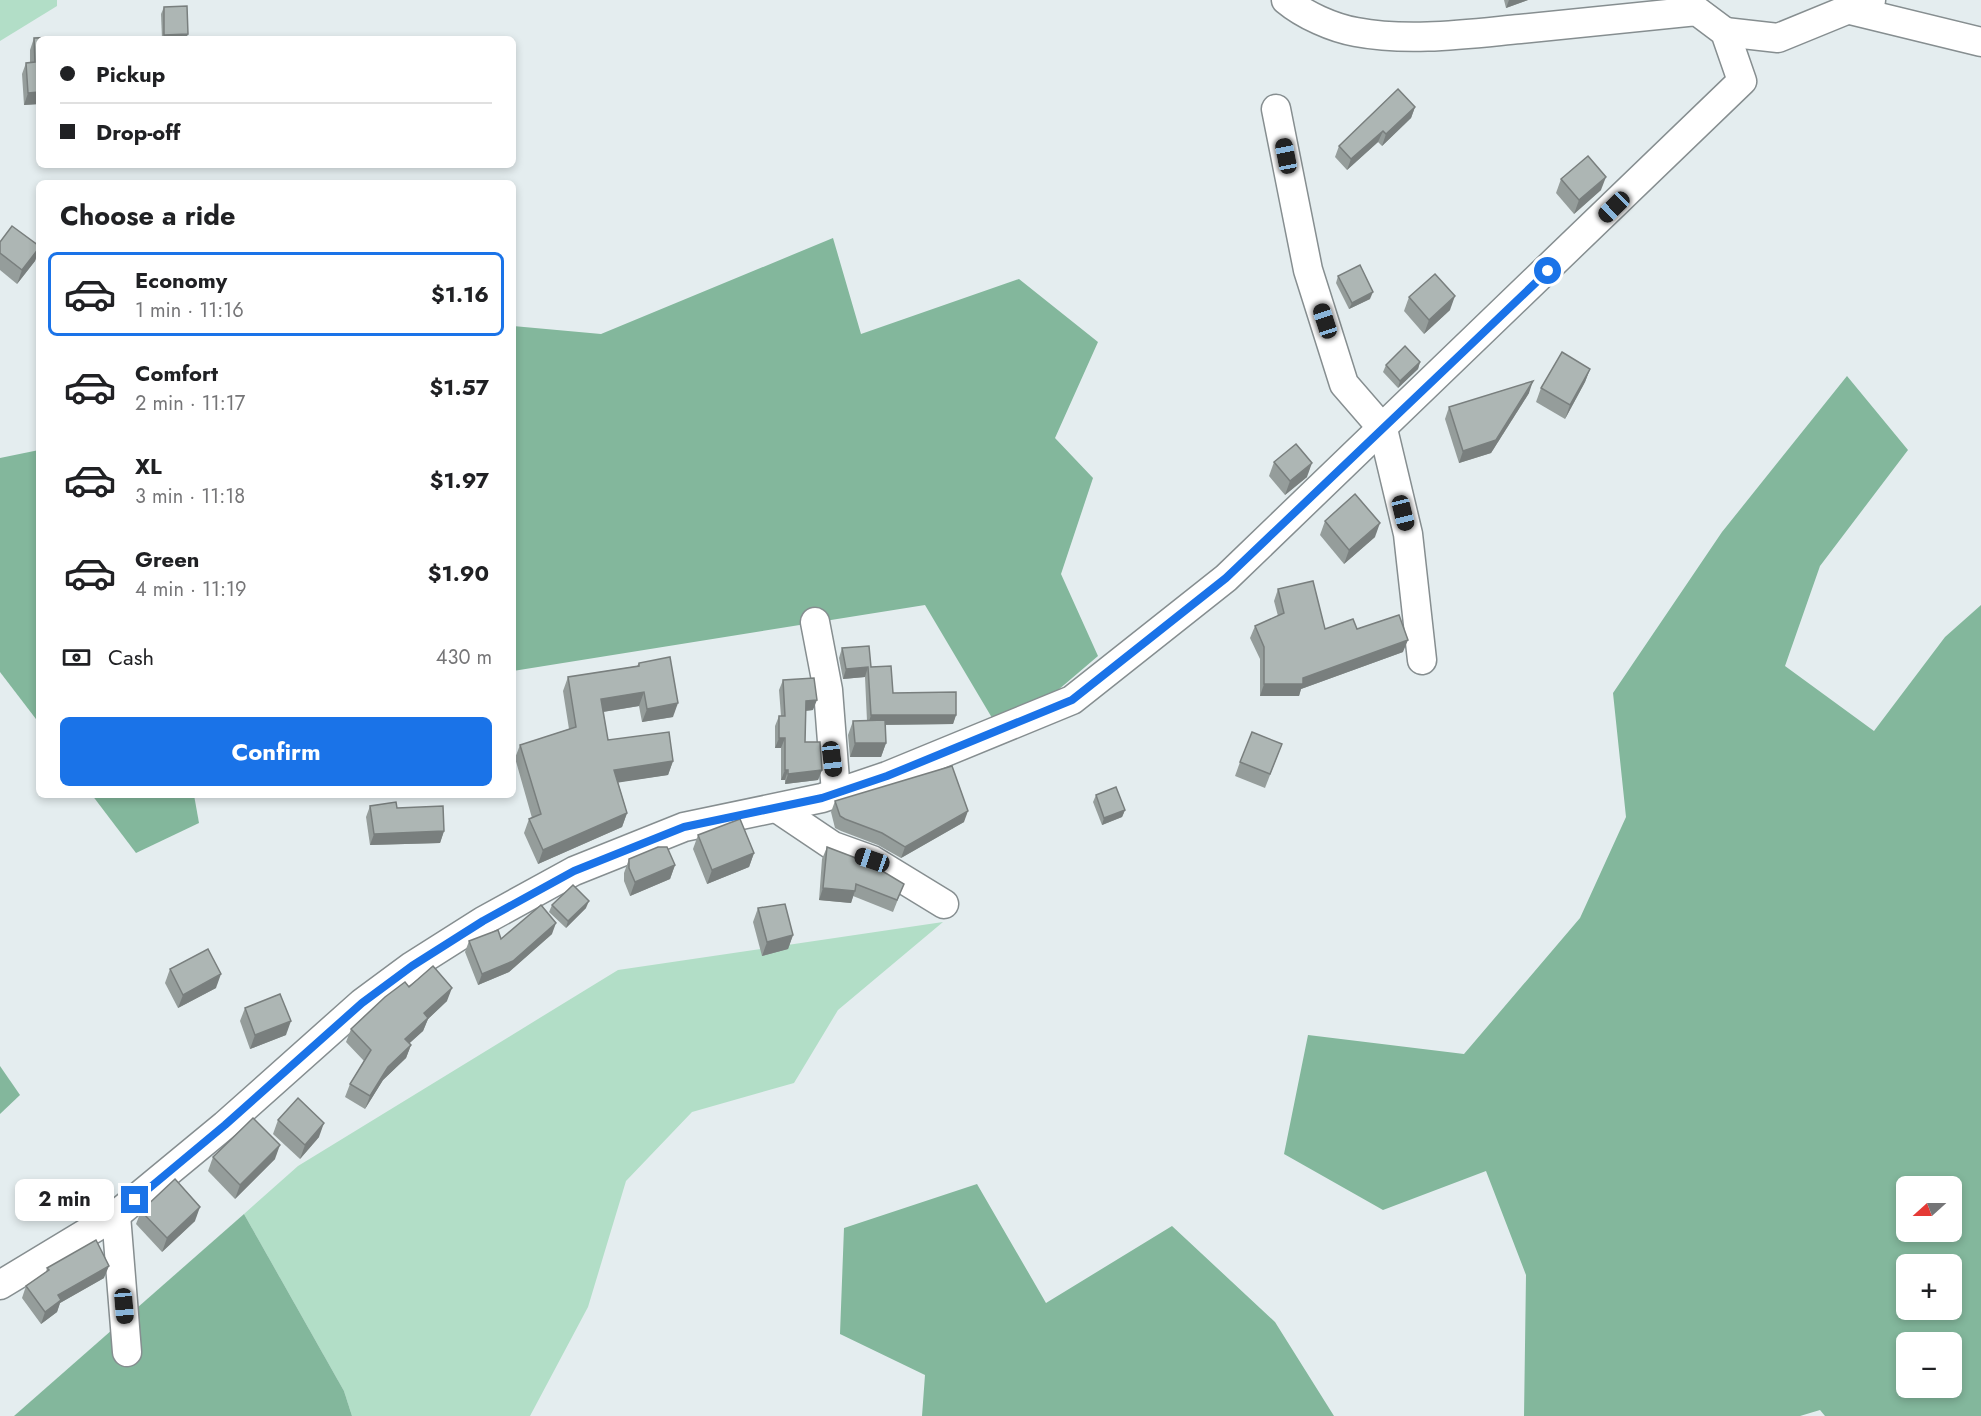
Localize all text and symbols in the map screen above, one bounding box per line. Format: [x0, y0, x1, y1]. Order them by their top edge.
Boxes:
text: Pickup [96, 58, 165, 90]
text: Drop-off [96, 116, 180, 148]
car [1274, 137, 1298, 175]
car [1595, 188, 1633, 226]
text: Choose a ride [60, 196, 235, 235]
route start [1534, 257, 1561, 284]
text: Economy [135, 264, 227, 296]
icon: car [63, 267, 117, 321]
text: $1.16 [431, 278, 489, 310]
text: 1 min · 11:16 [135, 296, 244, 325]
car [1311, 301, 1339, 341]
text: Comfort [135, 357, 218, 389]
icon: car [63, 360, 117, 414]
text: $1.57 [430, 371, 489, 403]
text: 2 min · 11:17 [135, 389, 245, 418]
text: XL [135, 450, 162, 482]
icon: car [63, 453, 117, 507]
text: $1.97 [430, 464, 489, 496]
text: 3 min · 11:18 [135, 482, 245, 511]
car [1390, 493, 1416, 533]
text: Green [135, 543, 199, 575]
icon: car [63, 546, 117, 600]
text: $1.90 [428, 557, 489, 589]
text: 4 min · 11:19 [135, 575, 246, 604]
icon: cash [60, 641, 93, 674]
text: Cash [108, 641, 154, 673]
text: 430 m [436, 643, 492, 672]
button: Confirm [60, 717, 492, 786]
car [821, 740, 843, 778]
car [852, 846, 892, 874]
north arrow [1896, 1176, 1962, 1242]
map controls [1896, 1176, 1962, 1398]
callout: 2 min [15, 1179, 114, 1221]
text: 2 min [38, 1185, 91, 1214]
route end [121, 1186, 148, 1213]
button: + [1896, 1254, 1962, 1320]
car [113, 1287, 135, 1325]
button: − [1896, 1332, 1962, 1398]

